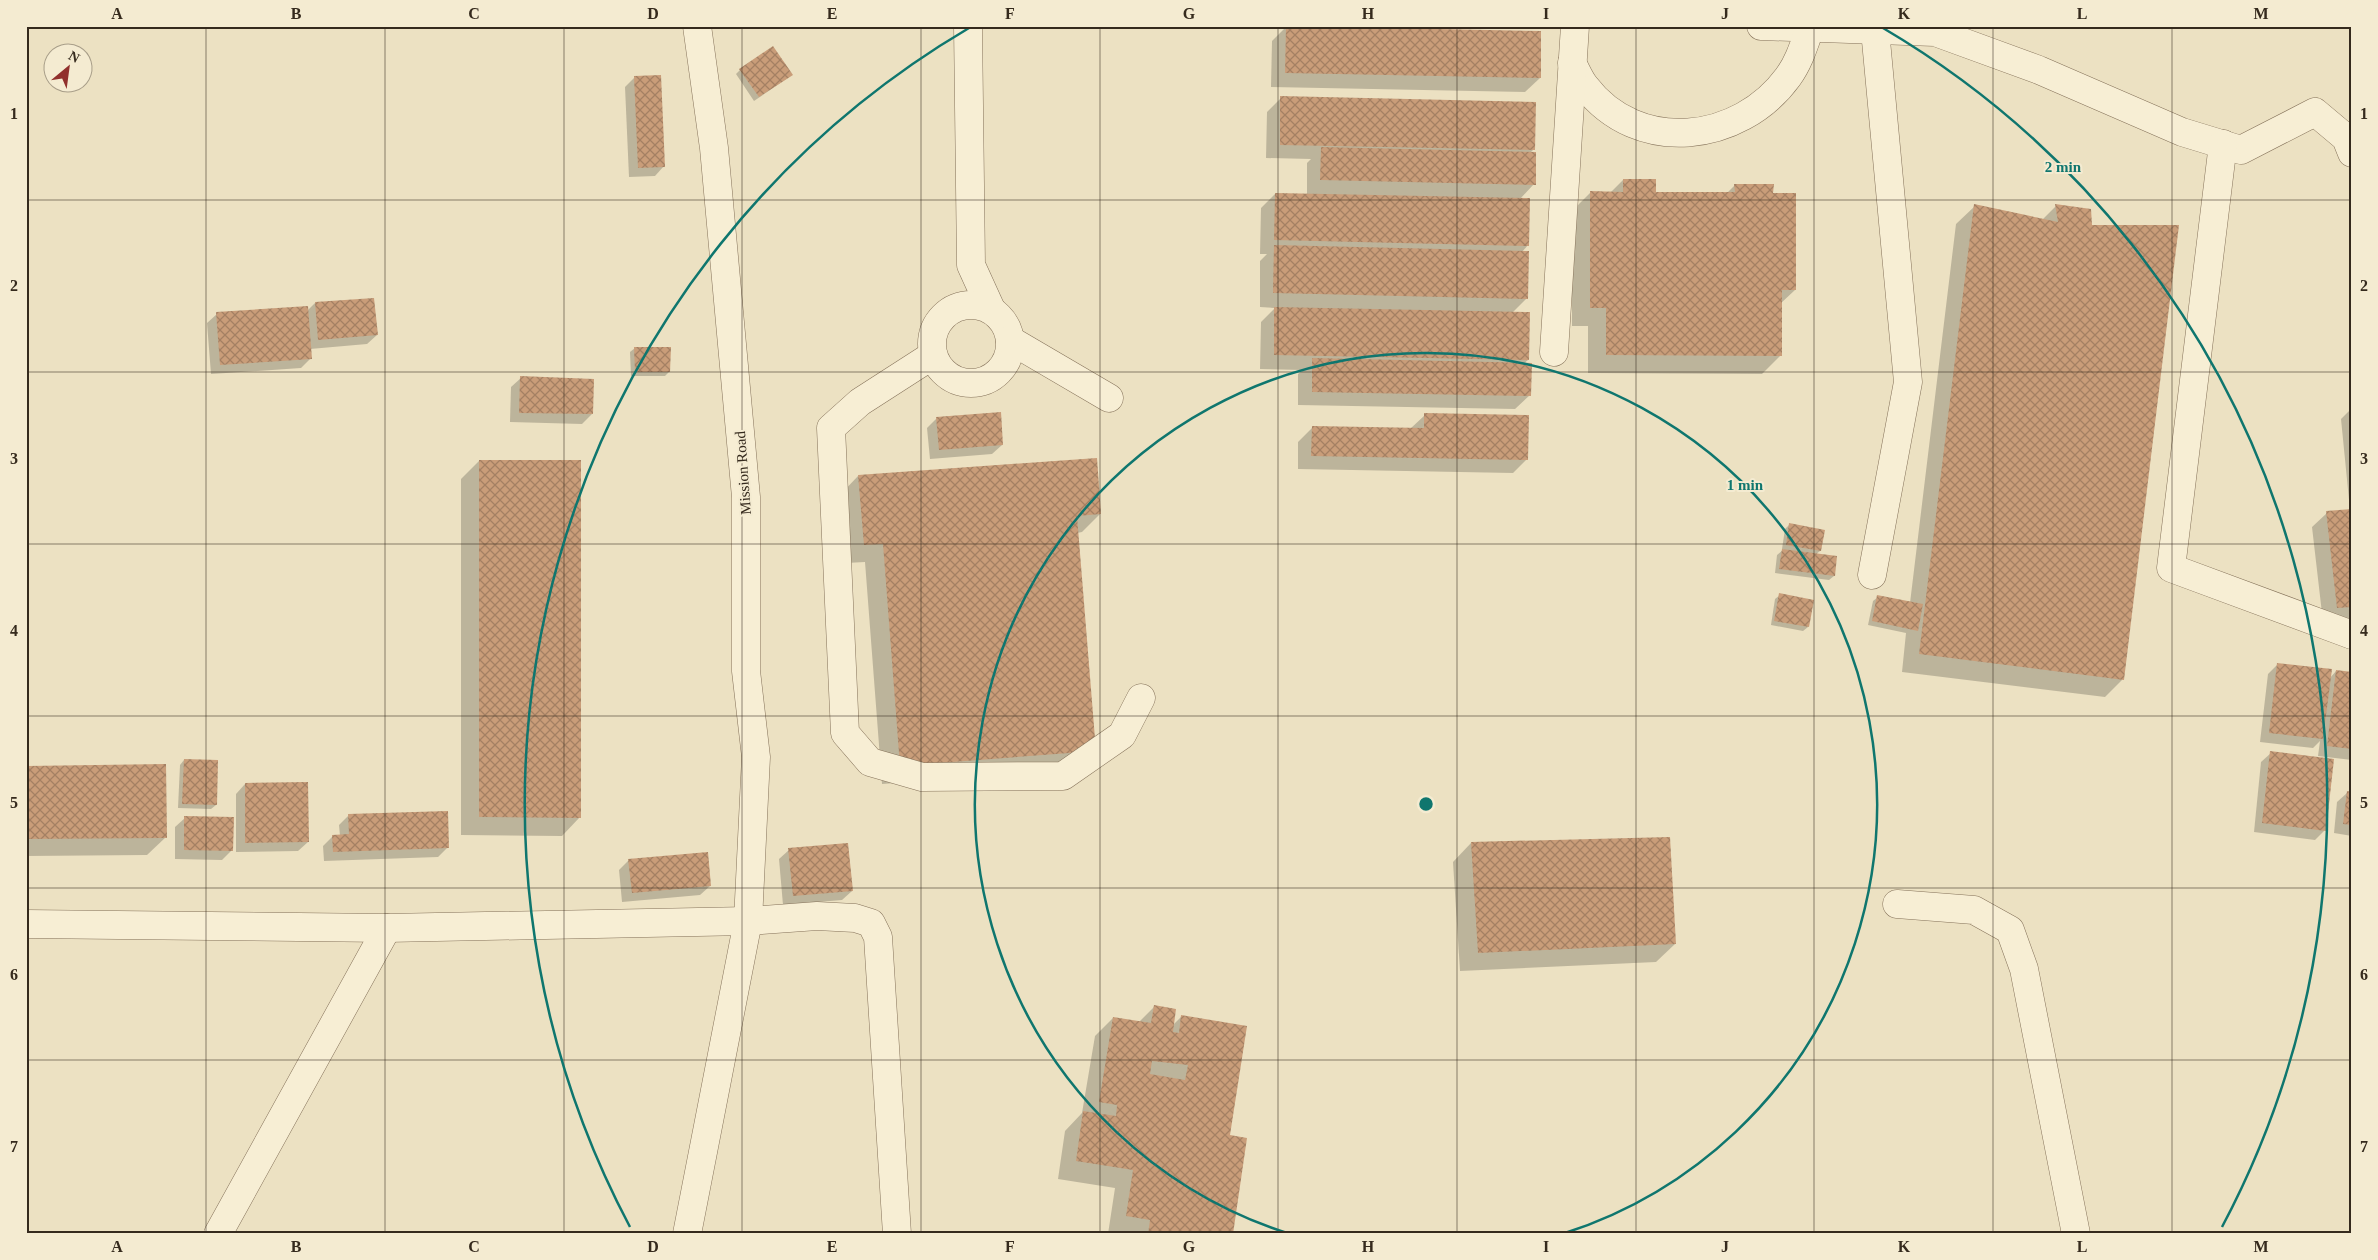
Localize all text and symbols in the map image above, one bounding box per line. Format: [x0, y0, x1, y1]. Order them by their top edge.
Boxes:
text: A [111, 5, 123, 22]
text: B [291, 5, 302, 22]
text: C [468, 5, 480, 22]
text: D [647, 5, 659, 22]
text: E [827, 5, 837, 22]
text: F [1005, 5, 1015, 22]
text: G [1183, 5, 1196, 22]
text: H [1362, 5, 1375, 22]
text: I [1543, 5, 1549, 22]
text: J [1721, 5, 1729, 22]
text: K [1898, 5, 1911, 22]
text: L [2077, 5, 2087, 22]
text: M [2253, 5, 2269, 22]
north arrow [42, 42, 92, 92]
text: N [66, 48, 82, 66]
text: 1 [10, 105, 18, 122]
text: 1 [2360, 105, 2368, 122]
text: 2 min [2045, 159, 2082, 175]
text: 2 [10, 277, 18, 294]
text: 2 [2360, 277, 2368, 294]
street label: Mission Road [732, 430, 754, 515]
text: 3 [10, 450, 18, 467]
text: 3 [2360, 450, 2368, 467]
text: 1 min [1727, 477, 1764, 493]
text: 4 [10, 622, 18, 639]
text: 4 [2360, 622, 2368, 639]
text: 5 [10, 794, 18, 811]
text: 5 [2360, 794, 2368, 811]
centre of rings [1417, 795, 1435, 813]
text: 6 [10, 966, 18, 983]
text: 6 [2360, 966, 2368, 983]
text: 7 [10, 1138, 18, 1155]
text: 7 [2360, 1138, 2368, 1155]
text: A [111, 1238, 123, 1255]
text: B [291, 1238, 302, 1255]
text: C [468, 1238, 480, 1255]
text: D [647, 1238, 659, 1255]
text: E [827, 1238, 837, 1255]
text: F [1005, 1238, 1015, 1255]
text: G [1183, 1238, 1196, 1255]
text: H [1362, 1238, 1375, 1255]
text: I [1543, 1238, 1549, 1255]
text: J [1721, 1238, 1729, 1255]
text: K [1898, 1238, 1911, 1255]
text: L [2077, 1238, 2087, 1255]
text: M [2253, 1238, 2269, 1255]

